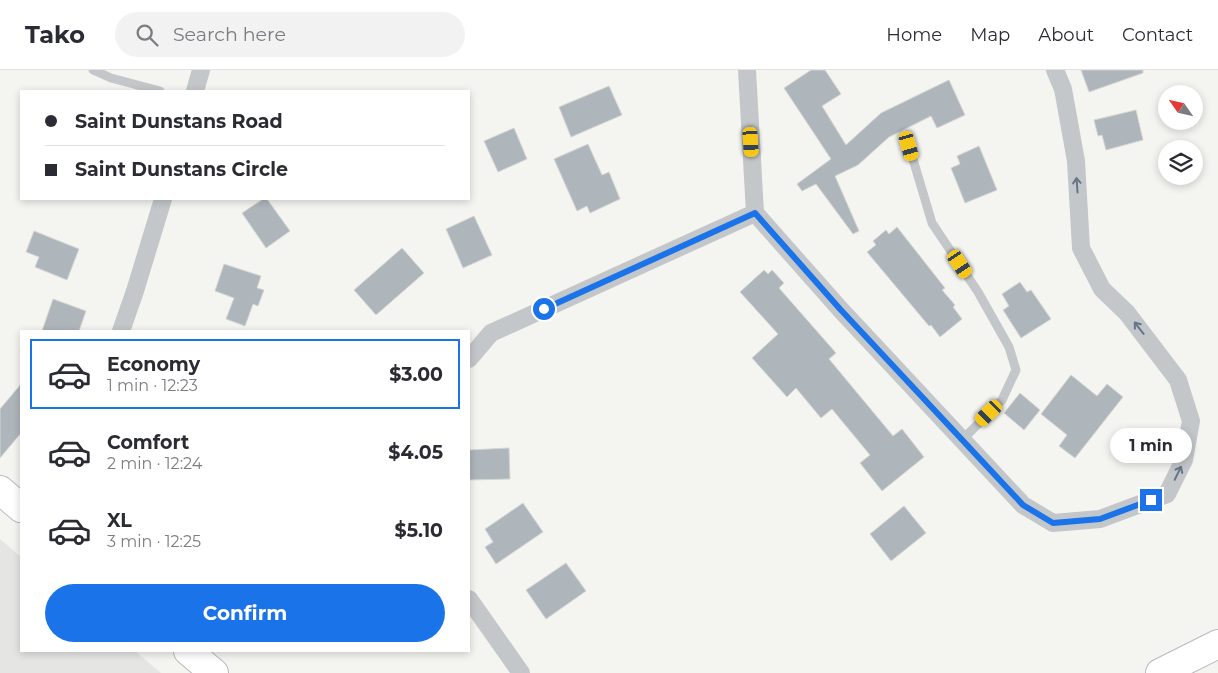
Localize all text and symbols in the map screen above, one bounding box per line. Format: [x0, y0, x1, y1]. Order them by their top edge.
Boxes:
search box [115, 12, 465, 57]
text: Tako [25, 20, 85, 49]
icon: search [133, 21, 161, 49]
text: Search here [173, 23, 286, 46]
text: Home [886, 24, 942, 46]
text: Map [970, 24, 1010, 46]
text: About [1038, 24, 1094, 46]
text: Contact [1122, 24, 1193, 46]
north arrow [1158, 85, 1202, 130]
map controls [1158, 85, 1203, 185]
text: Saint Dunstans Road [75, 110, 283, 133]
car [742, 127, 759, 157]
car [897, 130, 920, 162]
button: layers [1158, 140, 1203, 185]
text: Saint Dunstans Circle [75, 158, 288, 181]
one-way arrow [1073, 178, 1082, 194]
car [945, 247, 974, 281]
route start [533, 298, 555, 320]
one-way arrow [1134, 322, 1145, 335]
icon: car [47, 352, 92, 397]
text: Economy [107, 353, 200, 376]
text: $3.00 [389, 363, 443, 386]
text: 1 min · 12:23 [107, 376, 198, 395]
car [972, 397, 1005, 429]
callout: 1 min [1110, 428, 1192, 462]
icon: car [47, 430, 92, 475]
text: Comfort [107, 431, 189, 454]
text: 1 min [1129, 436, 1173, 455]
text: $4.05 [388, 441, 443, 464]
text: 2 min · 12:24 [107, 454, 202, 473]
one-way arrow [1174, 466, 1183, 481]
route end [1140, 489, 1162, 511]
icon: car [47, 508, 92, 553]
text: XL [107, 509, 132, 532]
text: $5.10 [395, 519, 443, 542]
text: 3 min · 12:25 [107, 532, 201, 551]
button: Confirm [45, 584, 445, 642]

